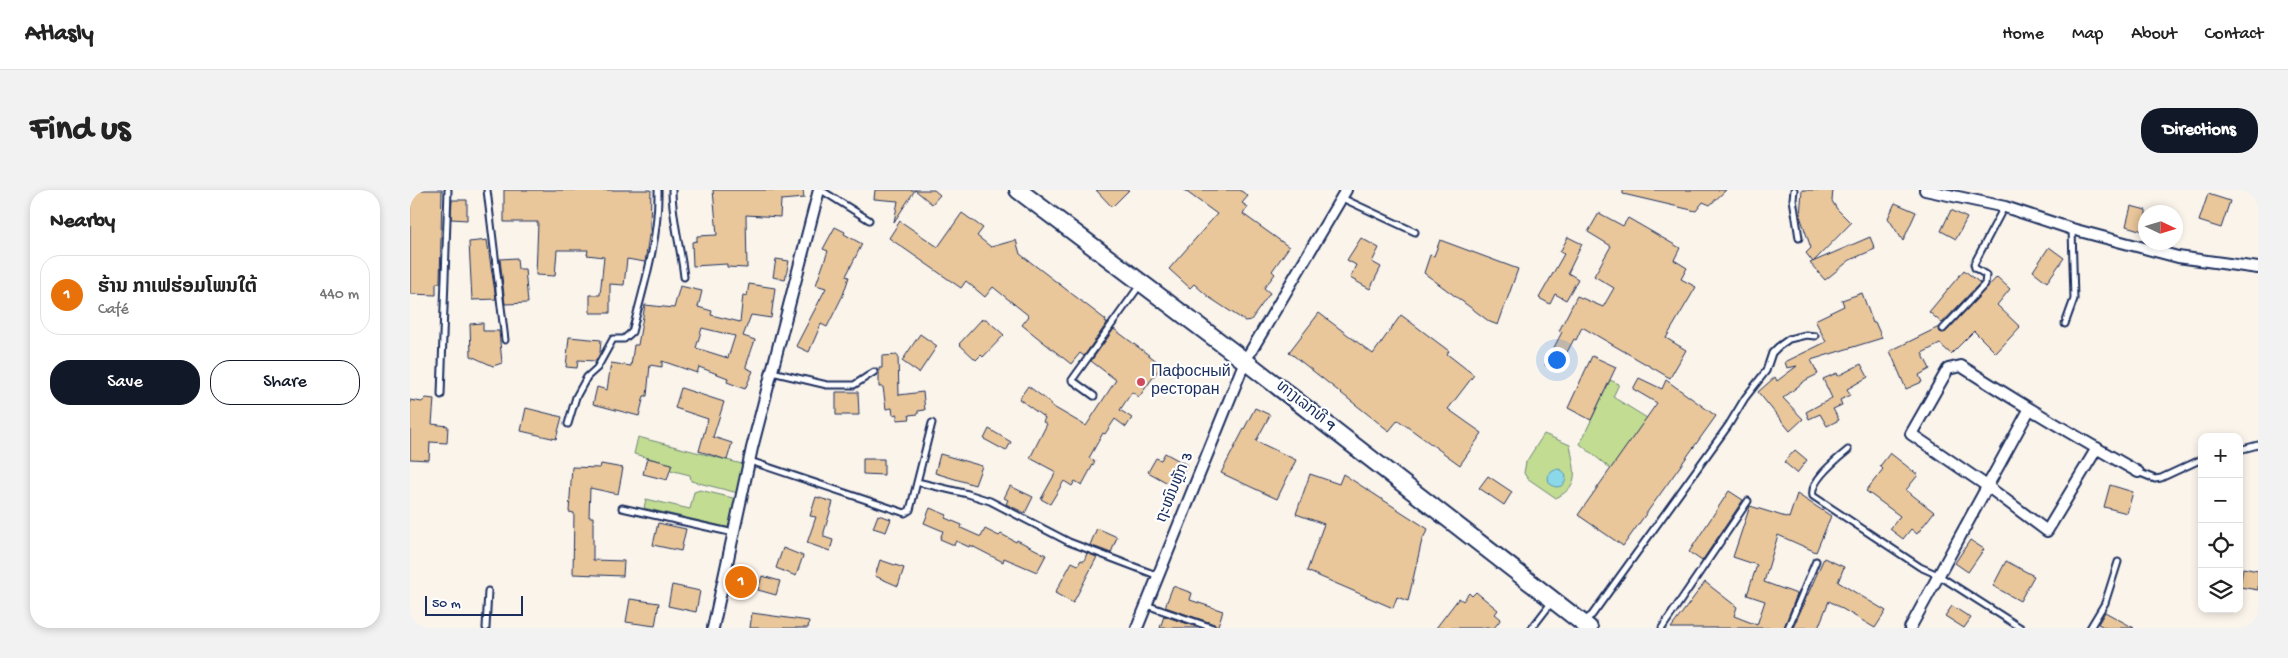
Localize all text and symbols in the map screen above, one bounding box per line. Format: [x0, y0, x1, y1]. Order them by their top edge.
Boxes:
text: Atlasly [25, 20, 94, 49]
text: Home [2002, 24, 2044, 45]
text: Map [2072, 24, 2103, 45]
text: About [2131, 24, 2177, 45]
text: Contact [2205, 24, 2263, 45]
button: Directions [2141, 108, 2258, 153]
text: Find us [30, 110, 130, 151]
north arrow [2138, 205, 2183, 250]
text: Nearby [50, 210, 115, 235]
text: ຮ້ານ ກາເຟຮ່ອມໂພນໃຕ້ [98, 277, 257, 300]
text: 1 [64, 286, 70, 305]
text: 440 m [320, 286, 359, 305]
text: Café [98, 301, 129, 320]
your location [1544, 347, 1570, 373]
button: Save [50, 360, 200, 405]
button: Share [210, 360, 360, 405]
place label: Пафосный ресторан [1151, 363, 1231, 401]
marker: Пафосный ресторан [1135, 376, 1147, 388]
street label: ທາງເລກທີ 9 [1271, 376, 1340, 436]
map controls [2198, 433, 2243, 613]
button: + [2198, 433, 2243, 478]
street label: ຖະໜົນຫຼັກ 3 [1152, 449, 1199, 526]
button: − [2198, 478, 2243, 523]
button: locate [2198, 523, 2243, 568]
pin: 1 [725, 563, 757, 601]
button: layers [2198, 568, 2243, 613]
scale bar [425, 593, 522, 616]
text: 50 m [432, 596, 461, 613]

